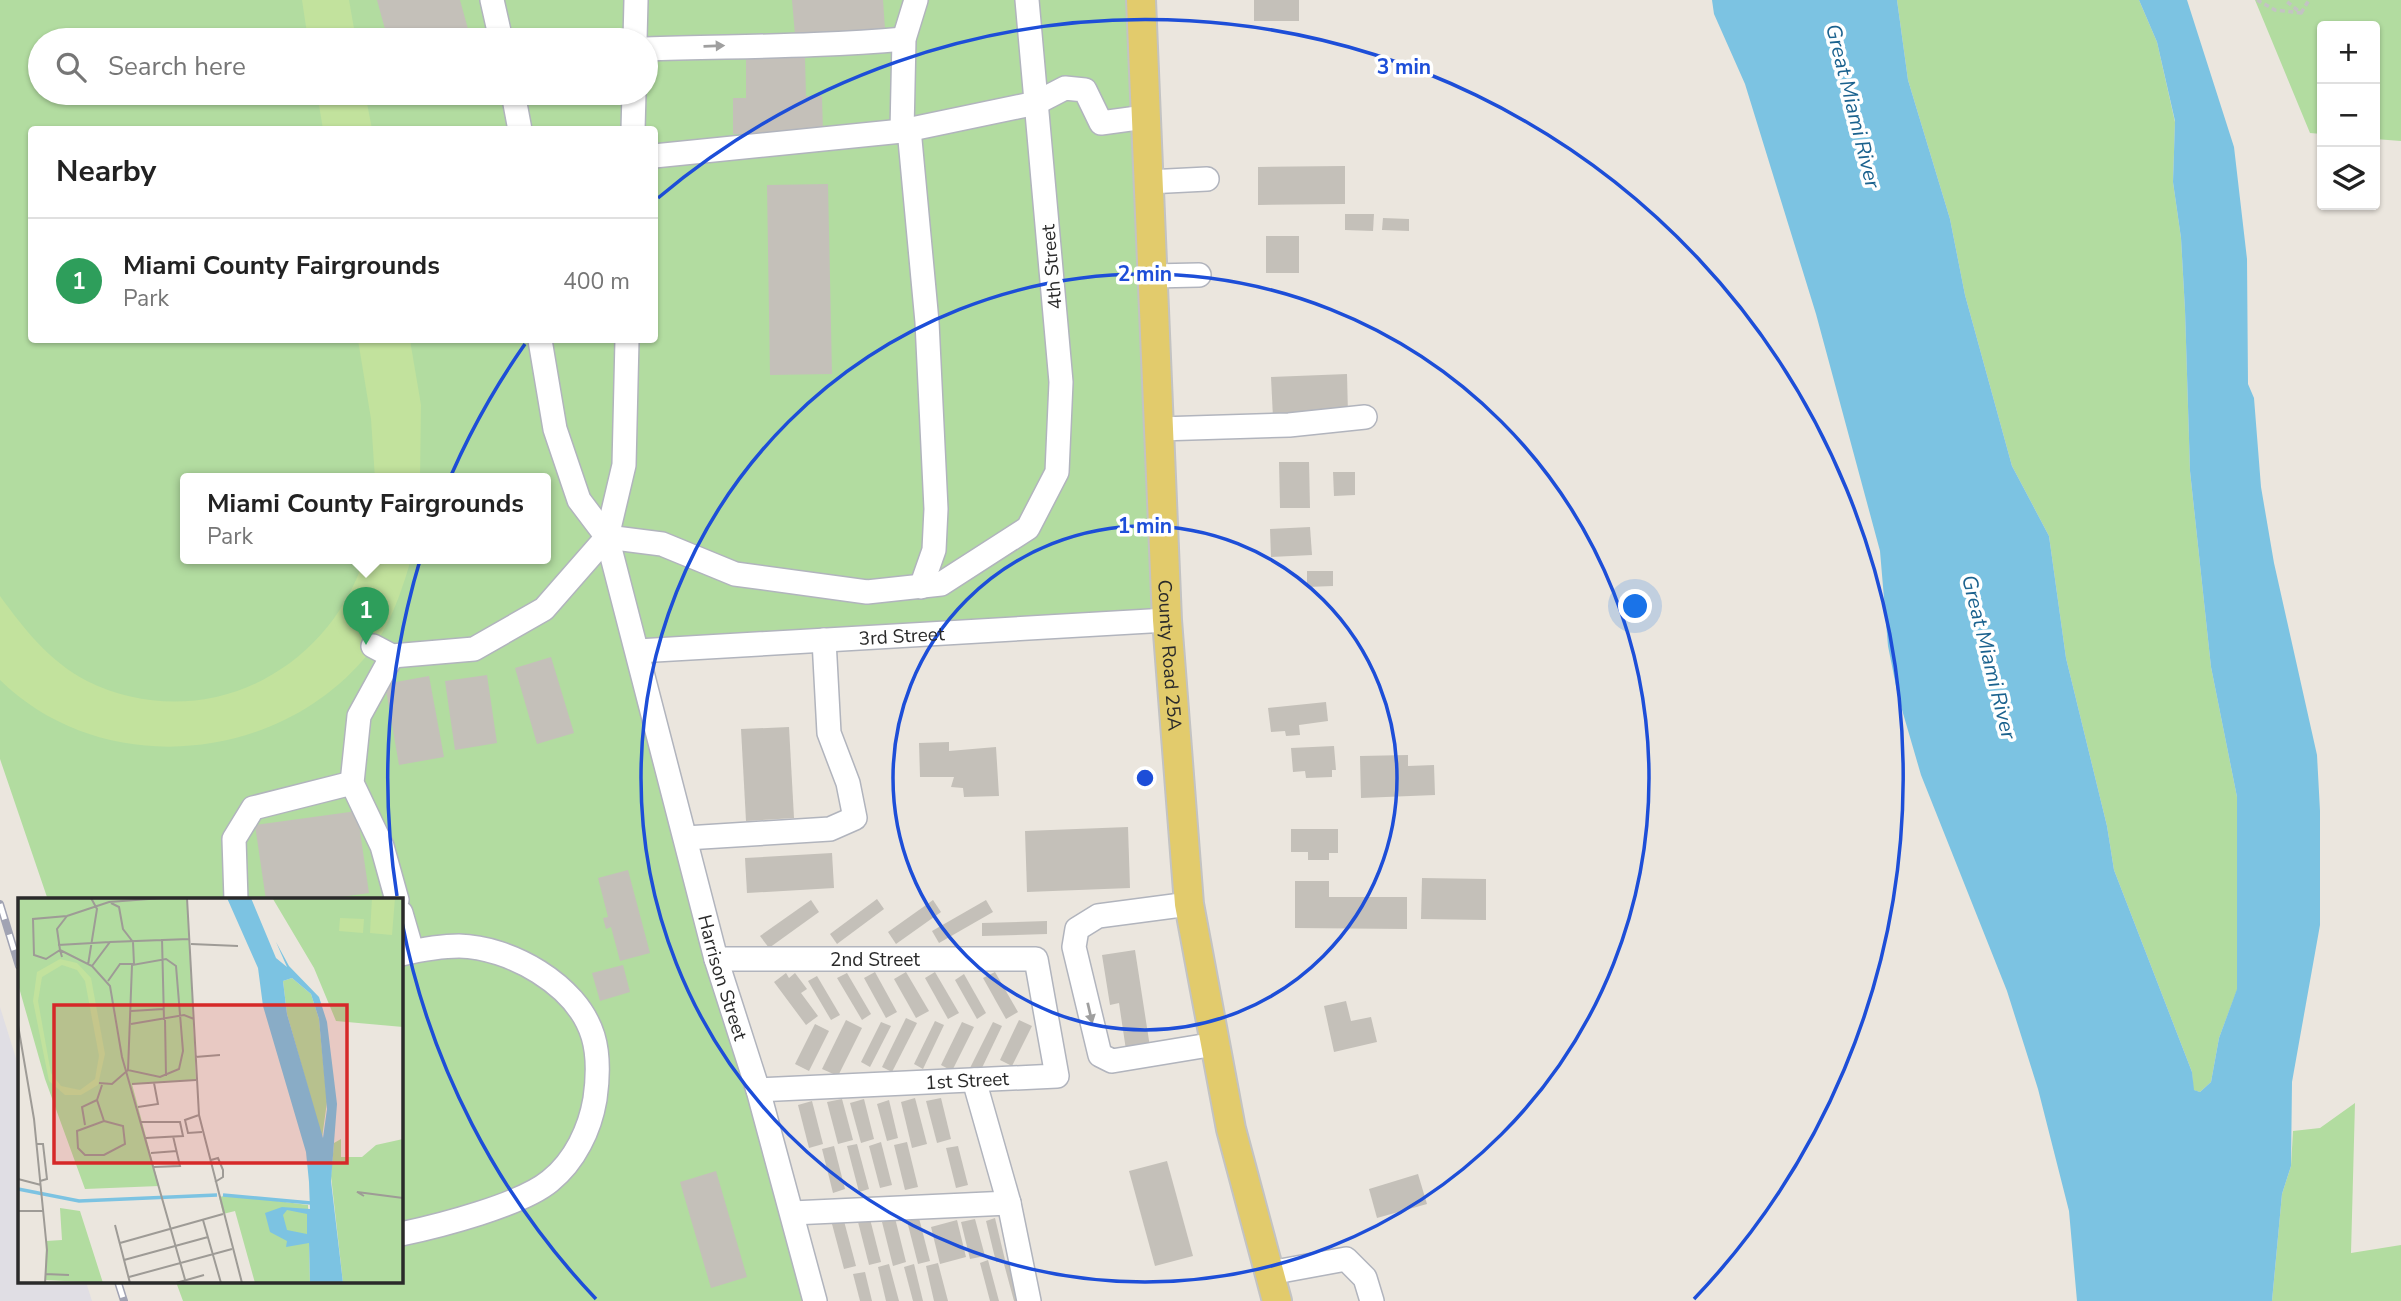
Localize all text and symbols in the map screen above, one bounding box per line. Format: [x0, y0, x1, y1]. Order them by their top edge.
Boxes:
water label: Great Miami River [1819, 21, 1887, 191]
map controls [2317, 21, 2380, 210]
button: + [2317, 21, 2380, 84]
search box [28, 28, 658, 105]
one-way arrow [703, 41, 725, 52]
icon: search [52, 48, 90, 86]
text: Search here [108, 49, 246, 84]
text: 3 min [1377, 53, 1431, 81]
button: − [2317, 84, 2380, 147]
button: layers [2317, 147, 2380, 210]
text: Nearby [56, 151, 156, 192]
street label: 4th Street [1035, 223, 1069, 311]
text: Miami County Fairgrounds [123, 248, 440, 283]
text: 2 min [1118, 260, 1172, 288]
text: 1 [72, 266, 86, 297]
text: 400 m [563, 266, 630, 297]
text: Park [123, 283, 169, 314]
popup [180, 473, 551, 564]
text: Miami County Fairgrounds [207, 486, 524, 521]
text: 1 min [1118, 512, 1172, 540]
text: Park [207, 521, 253, 552]
water label: Great Miami River [1955, 572, 2023, 742]
street label: County Road 25A [1151, 579, 1188, 732]
pin: 1 [343, 587, 389, 645]
your location [1618, 589, 1652, 623]
street label: 3rd Street [858, 621, 946, 652]
centre of rings [1133, 766, 1157, 790]
inset map [18, 898, 402, 1284]
street label: Harrison Street [691, 912, 753, 1044]
street label: 2nd Street [830, 947, 920, 973]
one-way arrow [1085, 1002, 1096, 1024]
street label: 1st Street [925, 1066, 1010, 1096]

